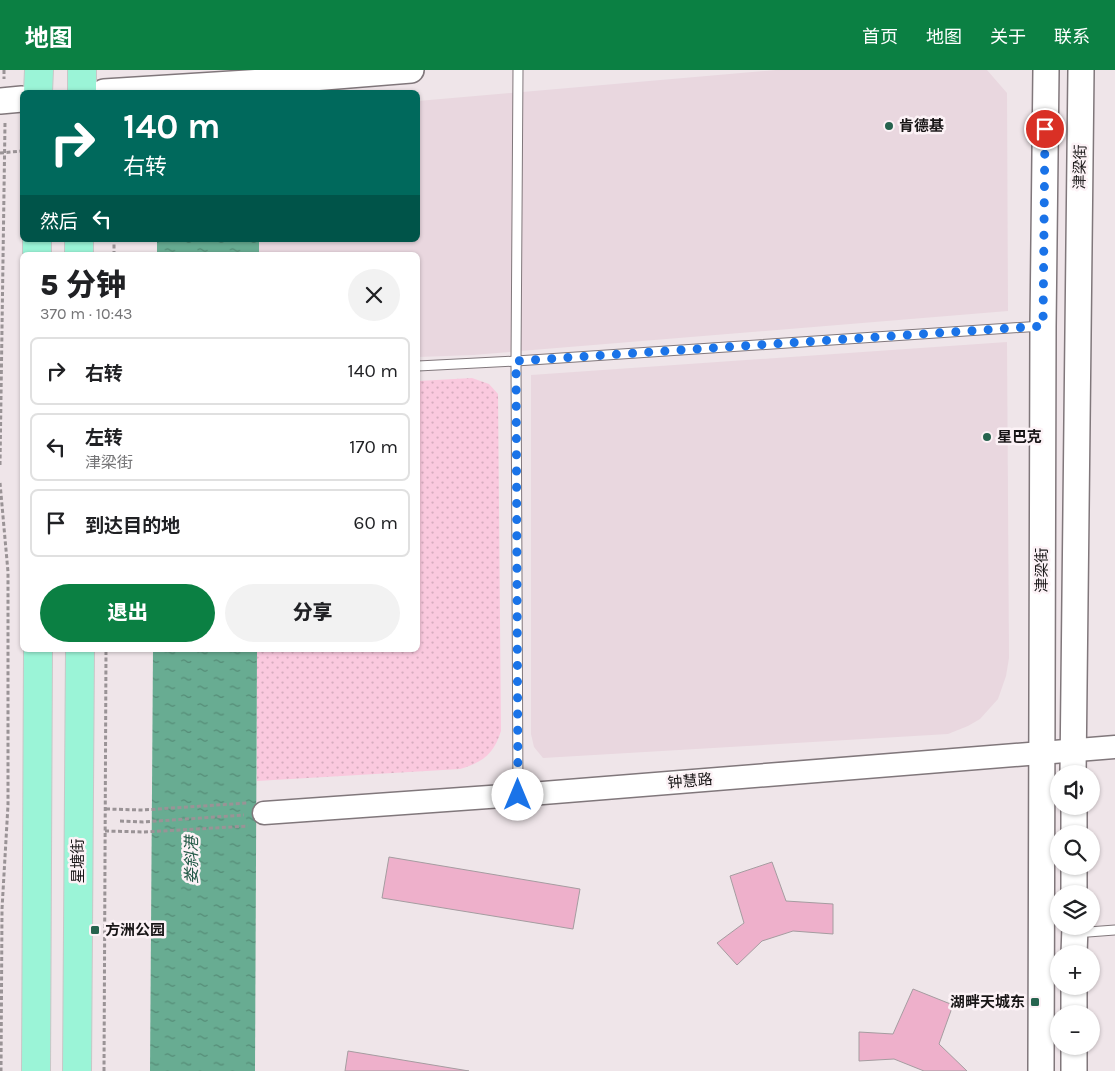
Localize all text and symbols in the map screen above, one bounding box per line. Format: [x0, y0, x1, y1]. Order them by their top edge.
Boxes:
text: 地图 [25, 24, 73, 52]
text: 首页 [862, 26, 898, 48]
text: 地图 [926, 26, 962, 48]
text: 关于 [990, 26, 1026, 48]
text: 联系 [1054, 26, 1090, 48]
text: 140 m [123, 106, 221, 147]
pin [1024, 108, 1066, 150]
icon: right [40, 110, 105, 175]
icon: arrive [1031, 115, 1059, 143]
place label: 肯德基 [899, 117, 944, 135]
marker: 肯德基 [883, 120, 895, 132]
street label: 津梁街 [1071, 144, 1089, 190]
text: 右转 [123, 154, 167, 180]
icon: left [88, 205, 116, 233]
text: 然后 [40, 211, 78, 233]
text: 5 分钟 [40, 267, 126, 303]
button: close [348, 269, 400, 321]
text: 370 m · 10:43 [40, 304, 133, 323]
icon: right [42, 357, 70, 385]
text: 140 m [348, 360, 398, 382]
text: 右转 [85, 363, 123, 385]
text: 左转 [85, 427, 123, 449]
place label: 星巴克 [997, 428, 1042, 446]
marker: 星巴克 [981, 431, 993, 443]
icon: left [42, 433, 70, 461]
text: 170 m [349, 436, 398, 458]
text: 津梁街 [85, 453, 133, 472]
icon: arrive [42, 509, 70, 537]
text: 60 m [354, 512, 398, 534]
text: 到达目的地 [85, 515, 180, 537]
street label: 津梁街 [1033, 547, 1051, 593]
button: 退出 [40, 584, 215, 642]
button: 分享 [225, 584, 400, 642]
map controls [1050, 765, 1100, 1055]
button: sound [1050, 765, 1100, 815]
position arrow [491, 768, 543, 820]
street label: 钟慧路 [667, 770, 713, 792]
button: search [1050, 825, 1100, 875]
water label: 娄斜港 [182, 834, 201, 884]
street label: 星塘街 [69, 838, 87, 884]
button: layers [1050, 885, 1100, 935]
place label: 方洲公园 [105, 921, 165, 939]
marker: 方洲公园 [89, 924, 101, 936]
button: + [1050, 945, 1100, 995]
place label: 湖畔天城东 [950, 993, 1025, 1011]
marker: 湖畔天城东 [1029, 996, 1041, 1008]
button: − [1050, 1005, 1100, 1055]

